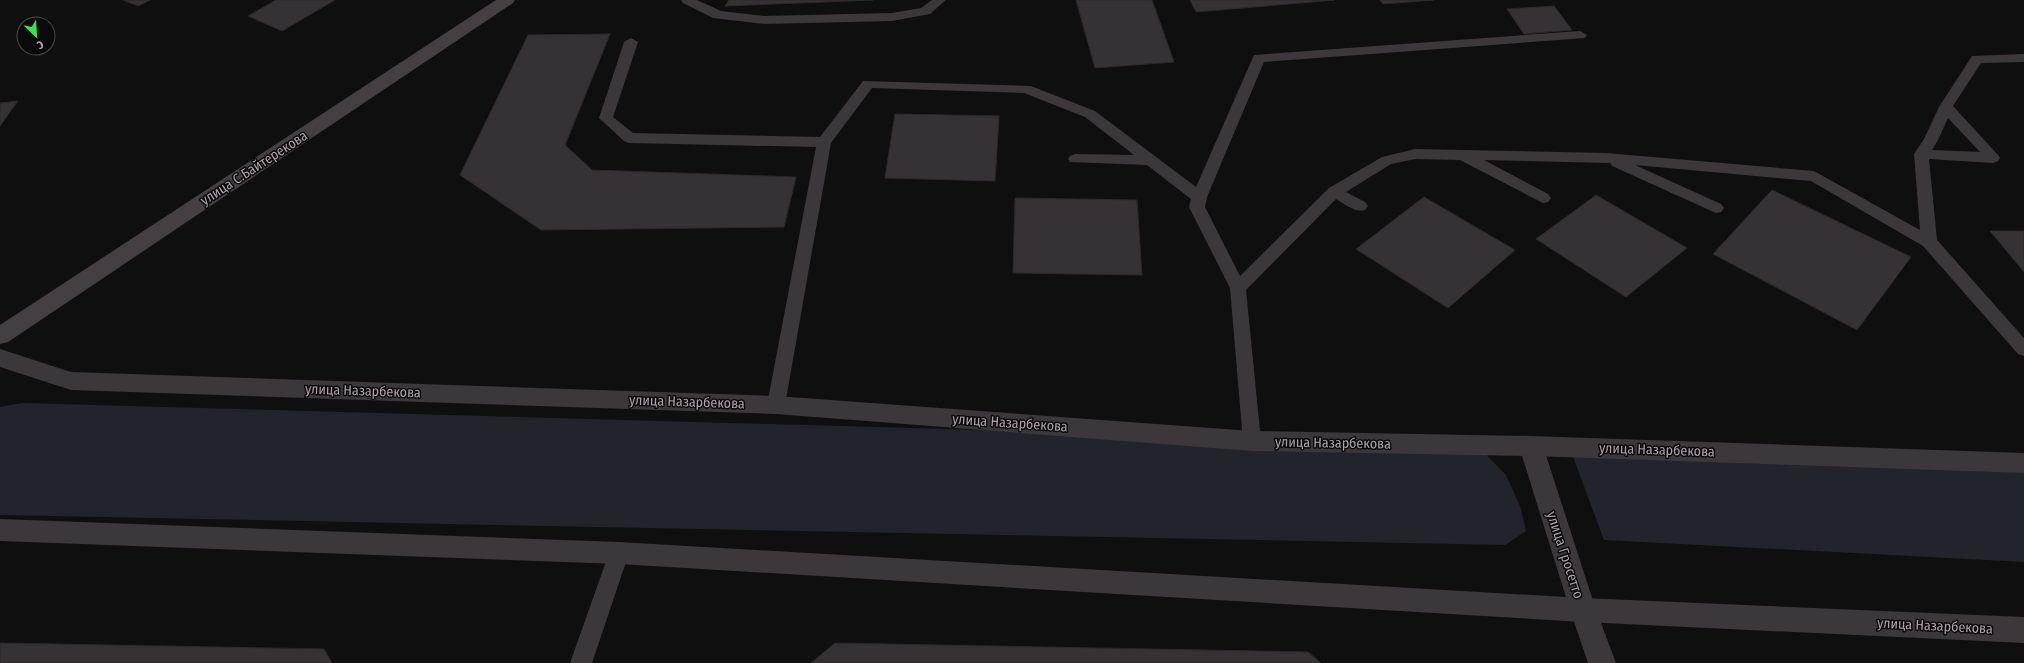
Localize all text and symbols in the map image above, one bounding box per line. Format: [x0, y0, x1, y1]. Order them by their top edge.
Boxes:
north arrow [16, 16, 56, 56]
text: С [34, 38, 45, 52]
street label: улица С.Байтерекова [197, 127, 311, 209]
street label: улица Назарбекова [305, 380, 421, 402]
street label: улица Назарбекова [629, 391, 745, 413]
street label: улица Назарбекова [952, 410, 1069, 436]
street label: улица Назарбекова [1275, 433, 1391, 453]
street label: улица Назарбекова [1599, 439, 1715, 461]
street label: улица Гросетто [1543, 509, 1587, 601]
street label: улица Назарбекова [1877, 614, 1993, 638]

